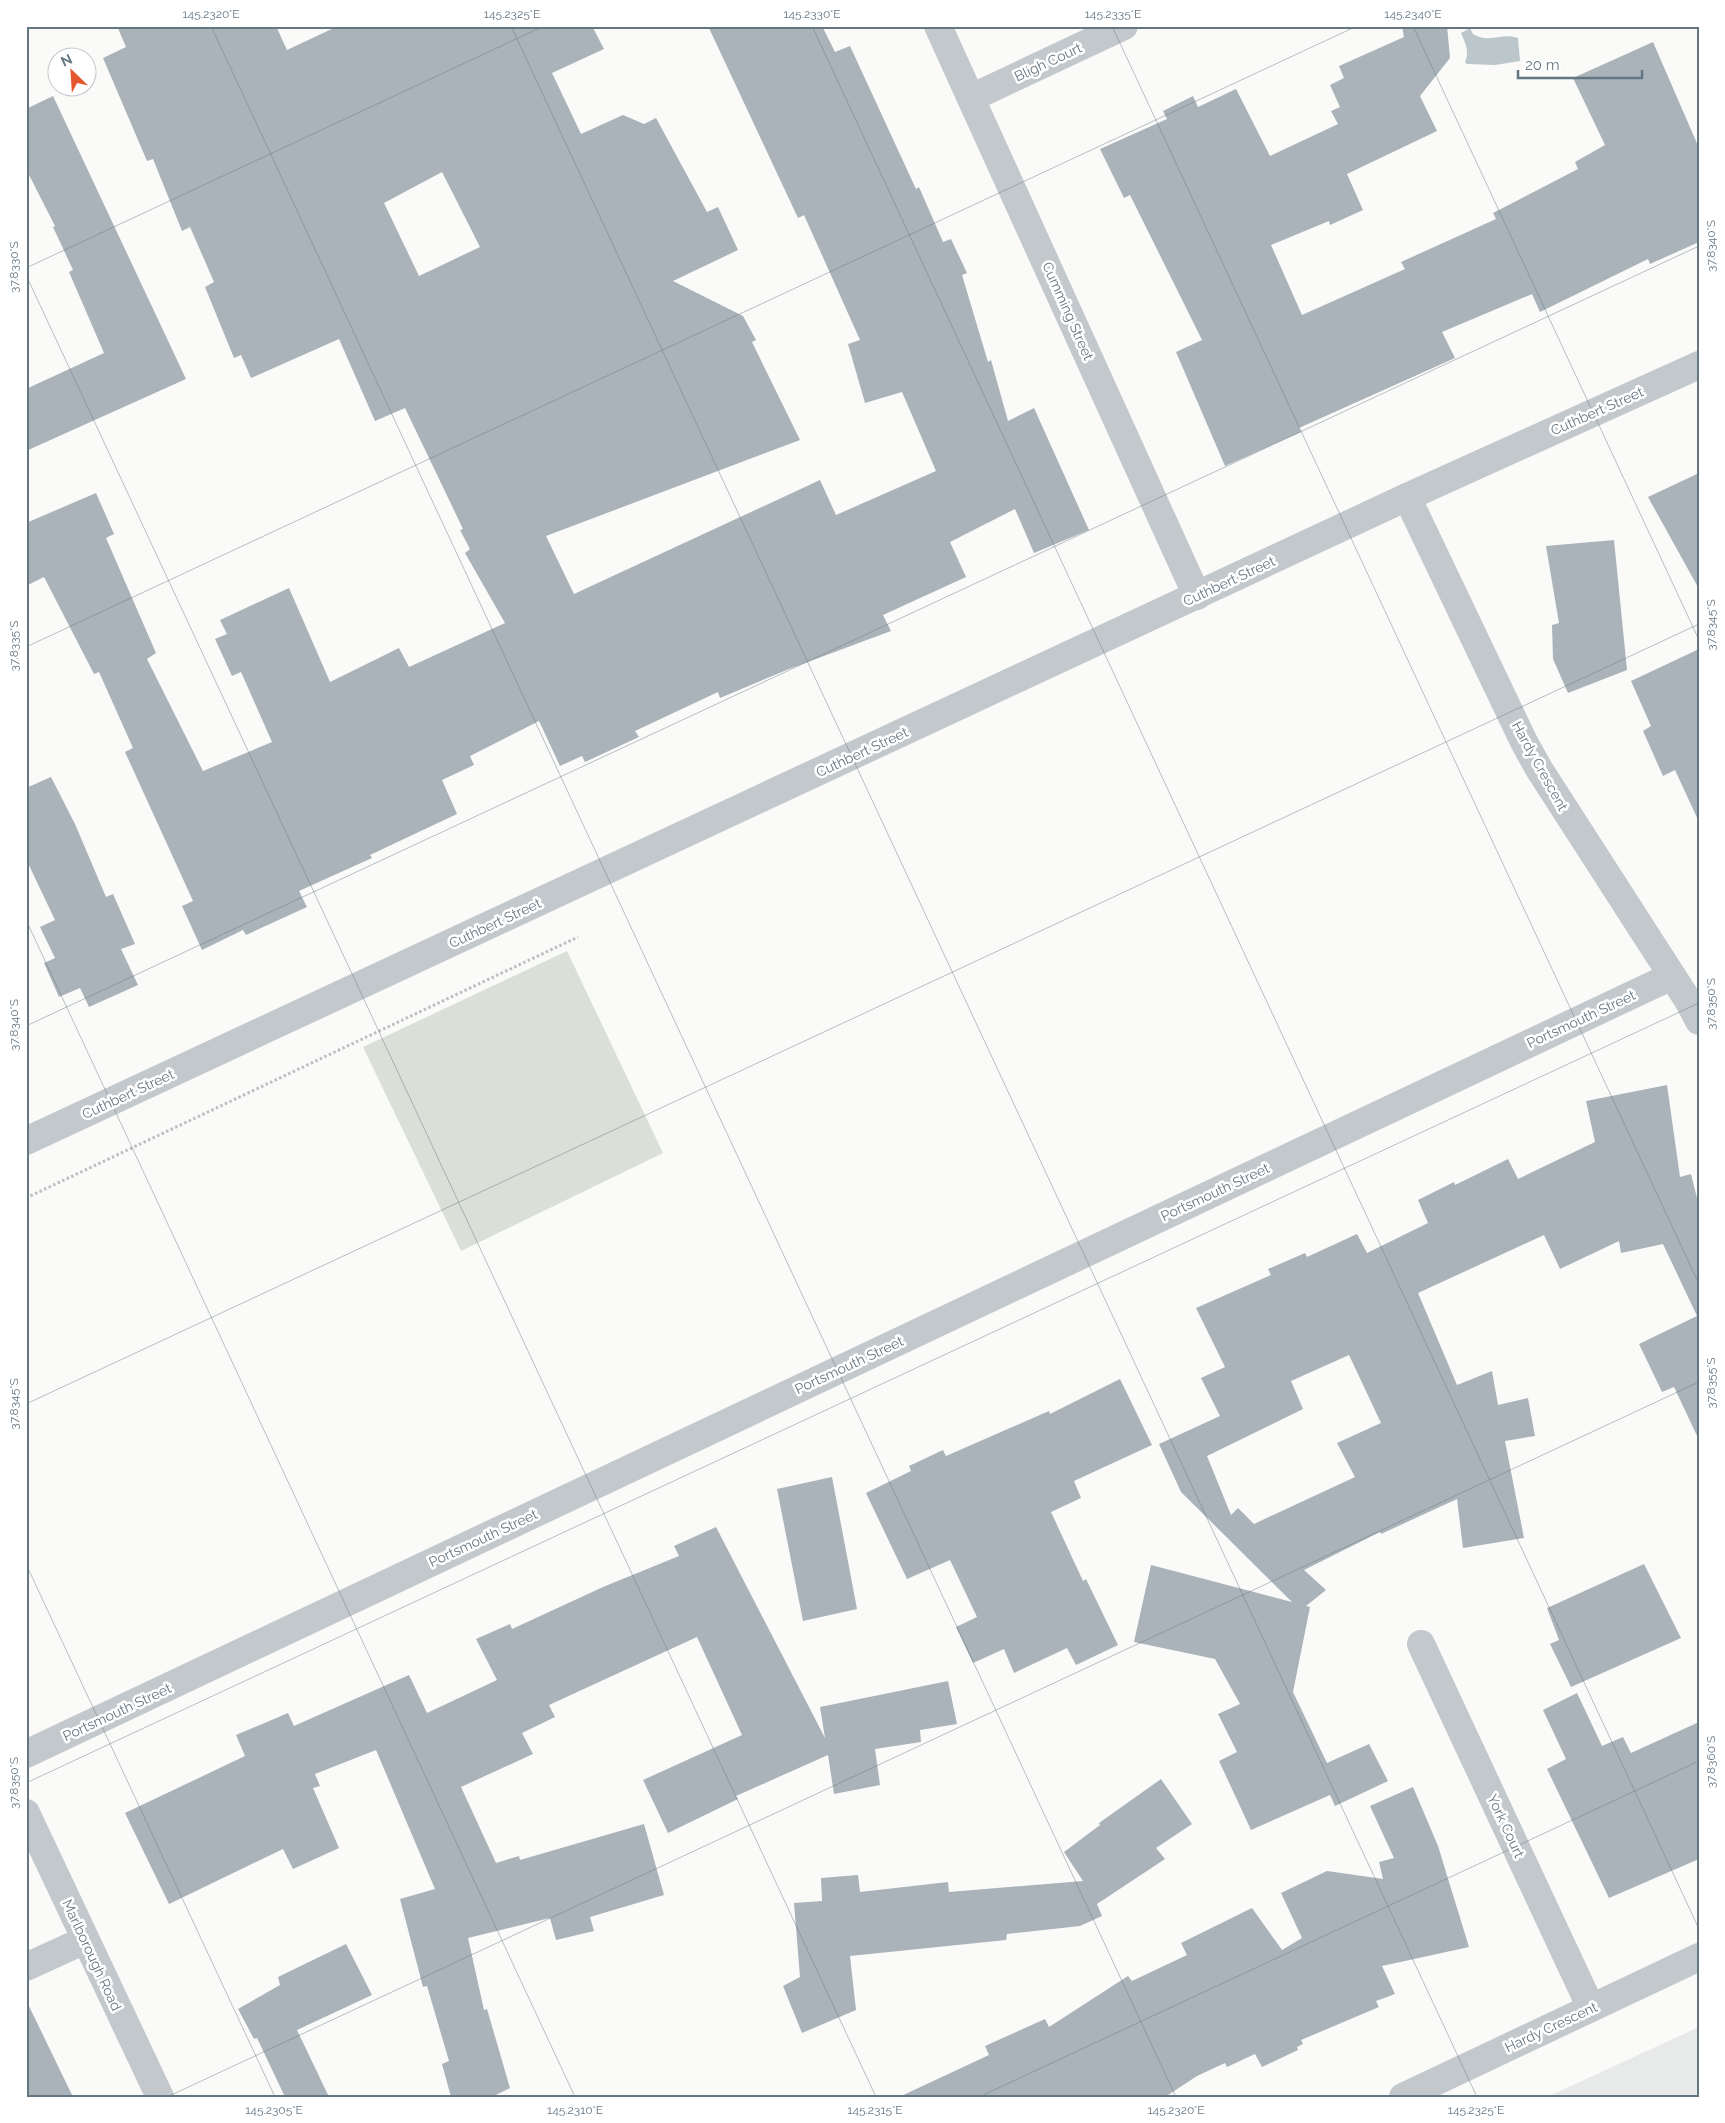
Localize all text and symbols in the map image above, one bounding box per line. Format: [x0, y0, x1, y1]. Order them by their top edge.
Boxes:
text: 145.2320°E [182, 7, 240, 21]
text: 145.2325°E [484, 7, 540, 21]
text: 145.2330°E [783, 7, 841, 21]
text: 145.2335°E [1085, 7, 1141, 21]
text: 145.2340°E [1384, 7, 1442, 21]
street label: Bligh Court [1012, 39, 1084, 85]
north arrow [48, 48, 98, 98]
scale bar [1518, 48, 1641, 80]
text: N [58, 51, 75, 70]
text: 20 m [1525, 56, 1560, 74]
text: 37.8340°S [1704, 220, 1718, 272]
text: 37.8330°S [7, 241, 21, 293]
street label: Cumming Street [1039, 259, 1097, 363]
street label: Cuthbert Street [1548, 383, 1646, 439]
street label: Cuthbert Street [1180, 553, 1278, 609]
text: 37.8345°S [1704, 599, 1718, 651]
text: 37.8335°S [7, 620, 21, 672]
street label: Hardy Crescent [1509, 718, 1571, 814]
street label: Cuthbert Street [813, 724, 911, 780]
street label: Cuthbert Street [446, 895, 544, 951]
text: 37.8350°S [1704, 978, 1718, 1030]
street label: Portsmouth Street [1524, 987, 1638, 1051]
text: 37.8340°S [7, 999, 21, 1051]
street label: Cuthbert Street [79, 1066, 177, 1122]
street label: Portsmouth Street [1158, 1160, 1272, 1224]
street label: Portsmouth Street [792, 1333, 906, 1397]
text: 37.8355°S [1704, 1357, 1718, 1409]
text: 37.8345°S [7, 1378, 21, 1430]
street label: Portsmouth Street [426, 1506, 540, 1570]
street label: Portsmouth Street [60, 1680, 174, 1744]
text: 37.8360°S [1704, 1736, 1718, 1788]
text: 37.8350°S [7, 1757, 21, 1809]
street label: York Court [1484, 1792, 1528, 1860]
street label: Marlborough Road [59, 1897, 125, 2013]
street label: Hardy Crescent [1502, 1998, 1600, 2055]
text: 145.2305°E [245, 2103, 303, 2117]
text: 145.2310°E [547, 2103, 603, 2117]
text: 145.2315°E [847, 2103, 903, 2117]
text: 145.2320°E [1147, 2103, 1205, 2117]
text: 145.2325°E [1448, 2103, 1504, 2117]

